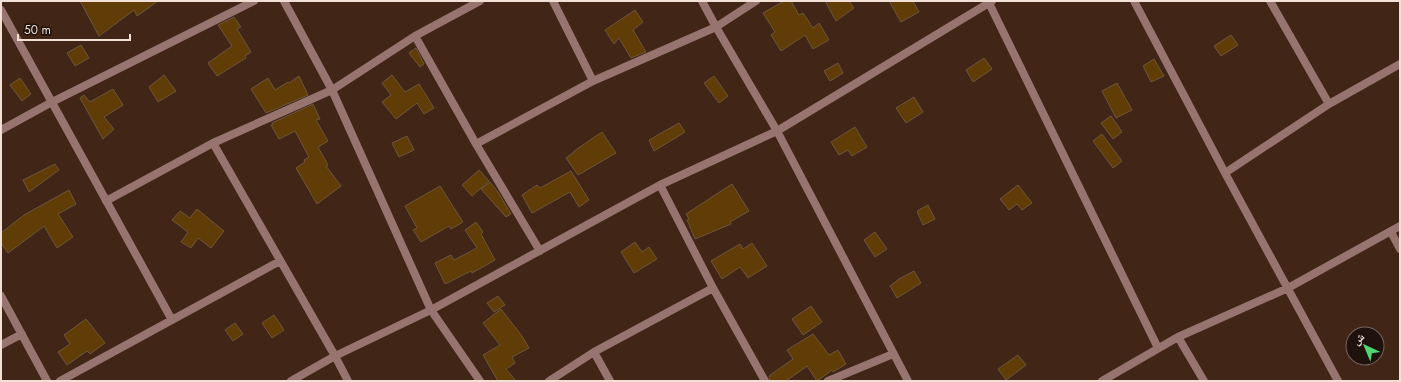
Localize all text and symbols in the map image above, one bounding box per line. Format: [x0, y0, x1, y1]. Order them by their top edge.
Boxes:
scale bar [18, 16, 130, 42]
text: 50 m [24, 21, 51, 39]
north arrow [1345, 326, 1385, 366]
text: ش [1348, 329, 1368, 349]

